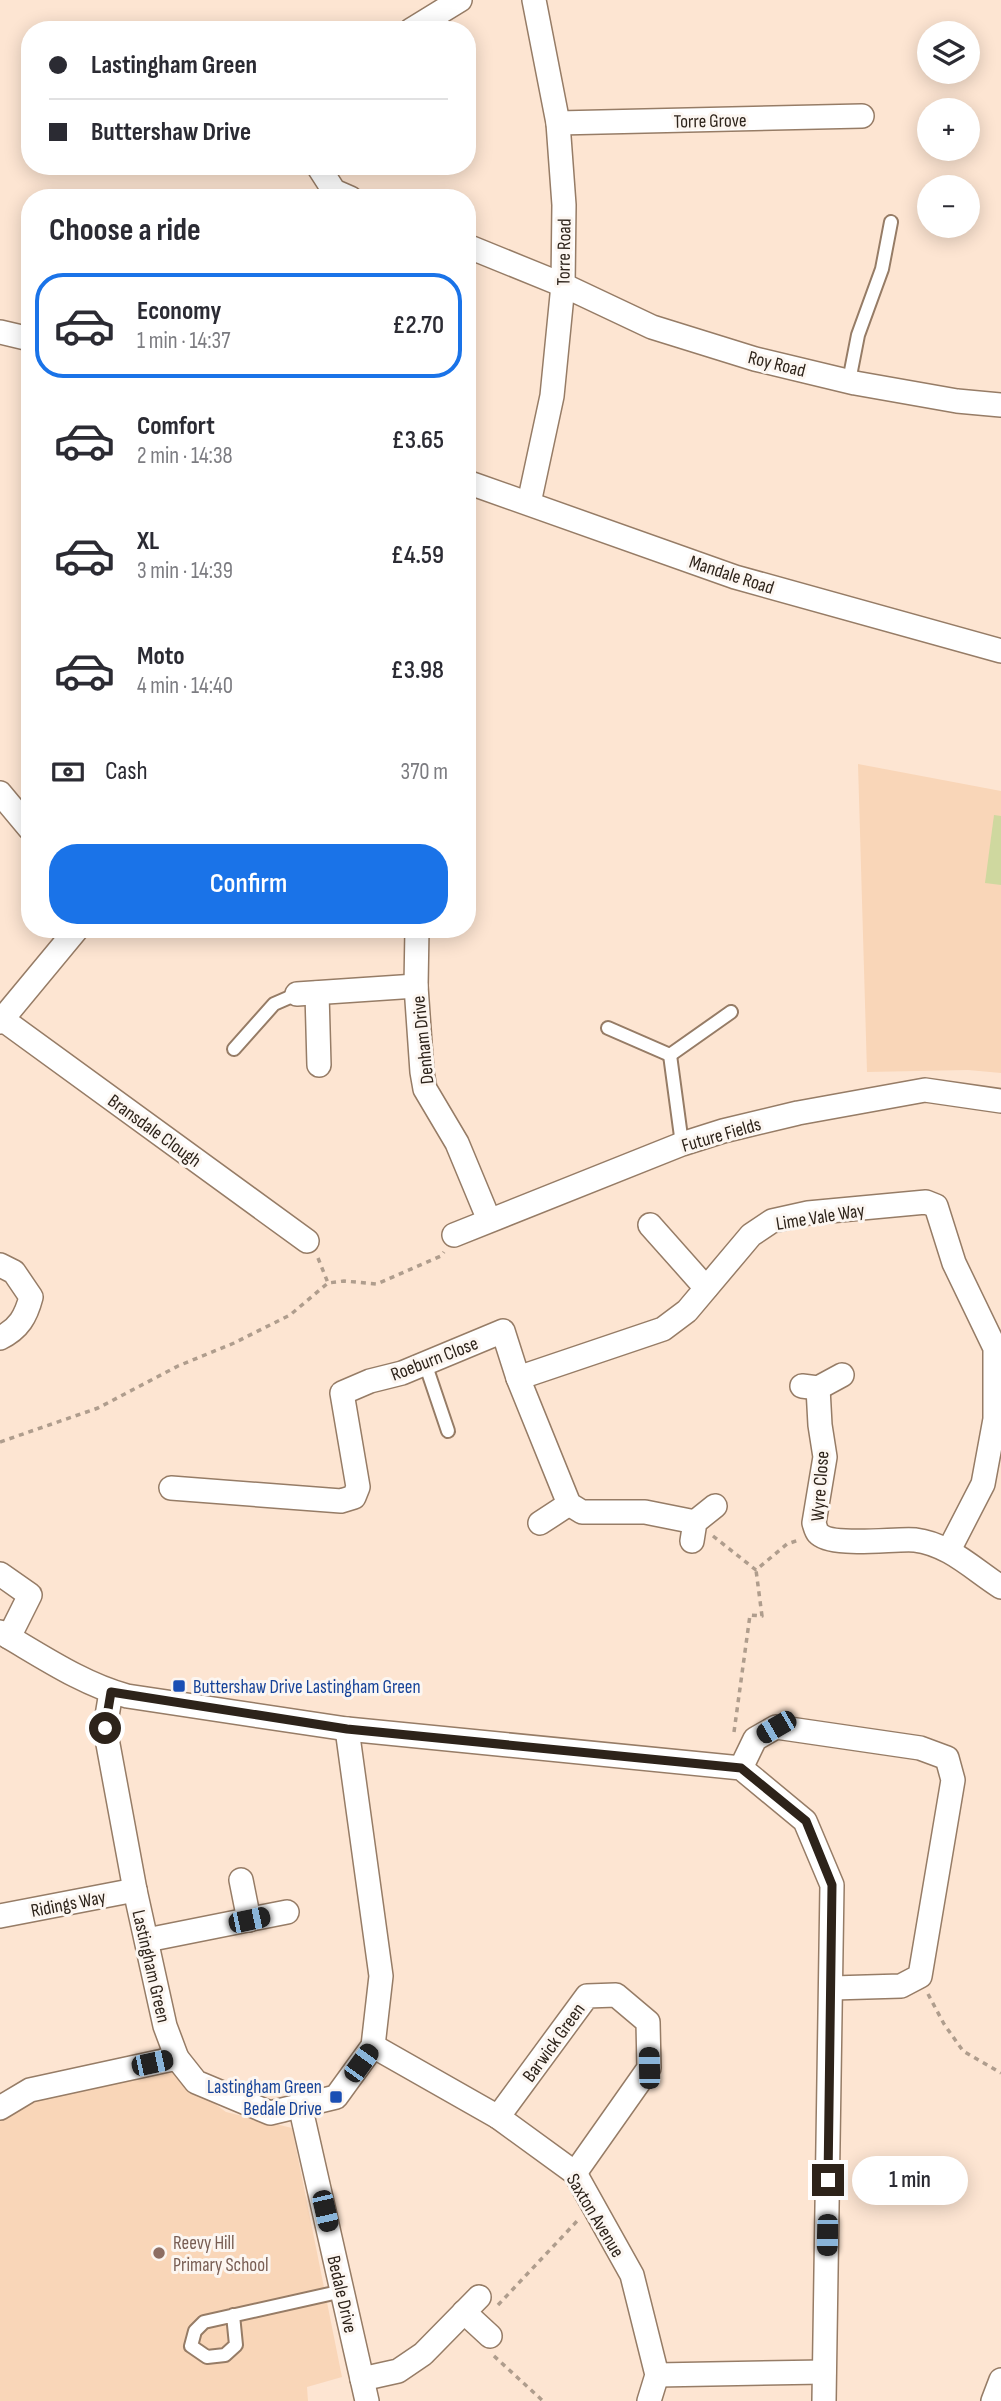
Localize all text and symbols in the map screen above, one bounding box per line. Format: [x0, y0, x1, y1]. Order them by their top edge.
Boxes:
map controls [917, 21, 980, 238]
button: layers [917, 21, 980, 84]
text: Lastingham Green [91, 50, 257, 81]
button: + [917, 98, 980, 161]
street label: Torre Grove [673, 109, 747, 134]
text: Buttershaw Drive [91, 117, 251, 148]
button: − [917, 175, 980, 238]
text: Choose a ride [49, 211, 201, 250]
street label: Torre Road [552, 218, 577, 286]
icon: car [53, 294, 116, 357]
text: Economy [137, 296, 221, 327]
text: £2.70 [392, 310, 444, 341]
text: 1 min · 14:37 [137, 327, 230, 355]
street label: Roy Road [746, 346, 808, 383]
icon: car [53, 409, 116, 472]
text: Comfort [137, 411, 215, 442]
text: £3.65 [392, 425, 444, 456]
text: 2 min · 14:38 [137, 442, 233, 470]
icon: car [53, 524, 116, 587]
text: XL [137, 526, 159, 557]
text: £4.59 [391, 540, 444, 571]
street label: Mandale Road [686, 551, 777, 600]
text: 3 min · 14:39 [137, 557, 233, 585]
icon: car [53, 639, 116, 702]
text: Moto [137, 641, 185, 672]
text: £3.98 [391, 655, 444, 686]
text: 4 min · 14:40 [137, 672, 233, 700]
icon: cash [49, 753, 87, 791]
text: Cash [105, 756, 148, 787]
text: 370 m [401, 758, 448, 786]
button: Confirm [49, 844, 448, 924]
street label: Denham Drive [407, 994, 440, 1085]
street label: Bransdale Clough [103, 1090, 205, 1173]
street label: Future Fields [679, 1113, 764, 1158]
street label: Lime Vale Way [774, 1199, 867, 1236]
street label: Roeburn Close [388, 1332, 481, 1387]
street label: Wyre Close [807, 1450, 834, 1522]
place label: Buttershaw Drive Lastingham Green [193, 1676, 421, 1699]
marker: Buttershaw Drive Lastingham Green [171, 1678, 187, 1694]
car [753, 1707, 800, 1747]
route start [89, 1712, 121, 1744]
street label: Ridings Way [29, 1886, 108, 1923]
car [227, 1905, 272, 1935]
street label: Lastingham Green [126, 1908, 175, 2025]
street label: Barwick Green [518, 1999, 590, 2087]
car [341, 2040, 382, 2086]
car [639, 2047, 660, 2089]
car [130, 2048, 175, 2078]
place label: Lastingham Green Bedale Drive [207, 2076, 322, 2121]
marker: Lastingham Green Bedale Drive [328, 2089, 344, 2105]
callout: 1 min [852, 2156, 968, 2204]
route end [812, 2164, 844, 2196]
text: 1 min [889, 2166, 931, 2194]
street label: Saxton Avenue [561, 2170, 629, 2262]
car [311, 2188, 340, 2234]
car [817, 2214, 838, 2256]
place label: Reevy Hill Primary School [173, 2232, 269, 2277]
marker: Reevy Hill Primary School [151, 2245, 167, 2261]
street label: Bedale Drive [321, 2253, 362, 2335]

